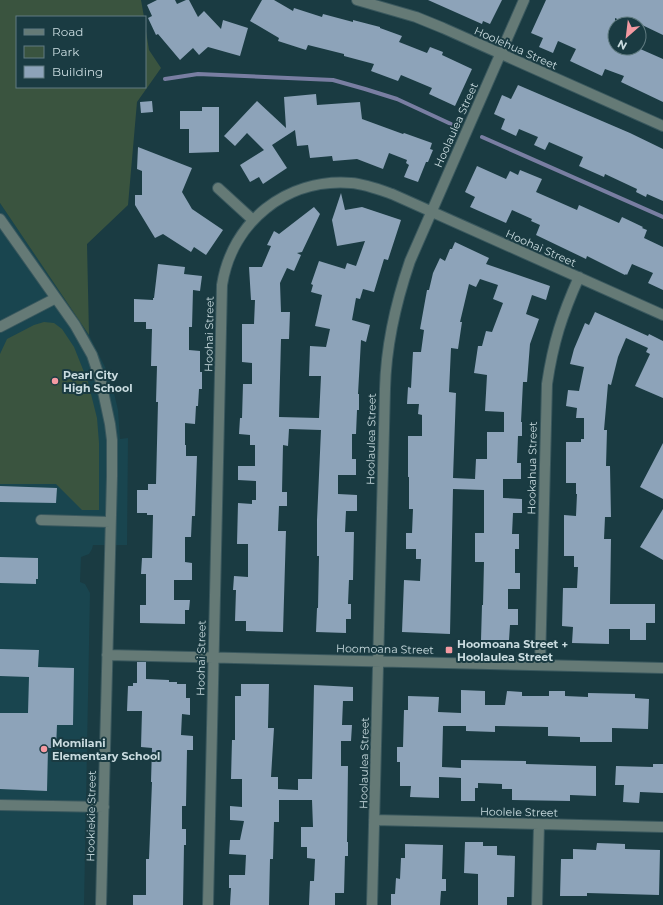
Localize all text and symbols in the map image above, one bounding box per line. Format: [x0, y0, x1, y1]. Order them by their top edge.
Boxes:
legend [16, 16, 146, 88]
north arrow [607, 16, 647, 56]
street label: Hoolehua Street [472, 23, 560, 73]
text: Road [52, 24, 83, 39]
text: N [615, 37, 630, 53]
text: Park [52, 44, 80, 59]
text: Building [52, 64, 103, 79]
street label: Hoolaulea Street [431, 80, 481, 170]
street label: Hoohai Street [504, 226, 579, 270]
street label: Hoohai Street [201, 295, 217, 372]
place label: Pearl City High School [63, 368, 132, 395]
marker: Pearl City High School [50, 376, 60, 386]
street label: Hoolaulea Street [363, 393, 379, 485]
street label: Hookahua Street [524, 421, 540, 515]
street label: Hoohai Street [193, 619, 209, 696]
place label: Hoomoana Street + Hoolaulea Street [457, 637, 568, 664]
street label: Hoomoana Street [336, 641, 435, 657]
marker: Hoomoana Street + Hoolaulea Street [444, 645, 454, 655]
street label: Hoolaulea Street [356, 717, 372, 809]
place label: Momilani Elementary School [52, 736, 160, 763]
marker: Momilani Elementary School [39, 744, 49, 754]
street label: Hookiekie Street [83, 770, 99, 862]
street label: Hoolele Street [480, 804, 559, 820]

